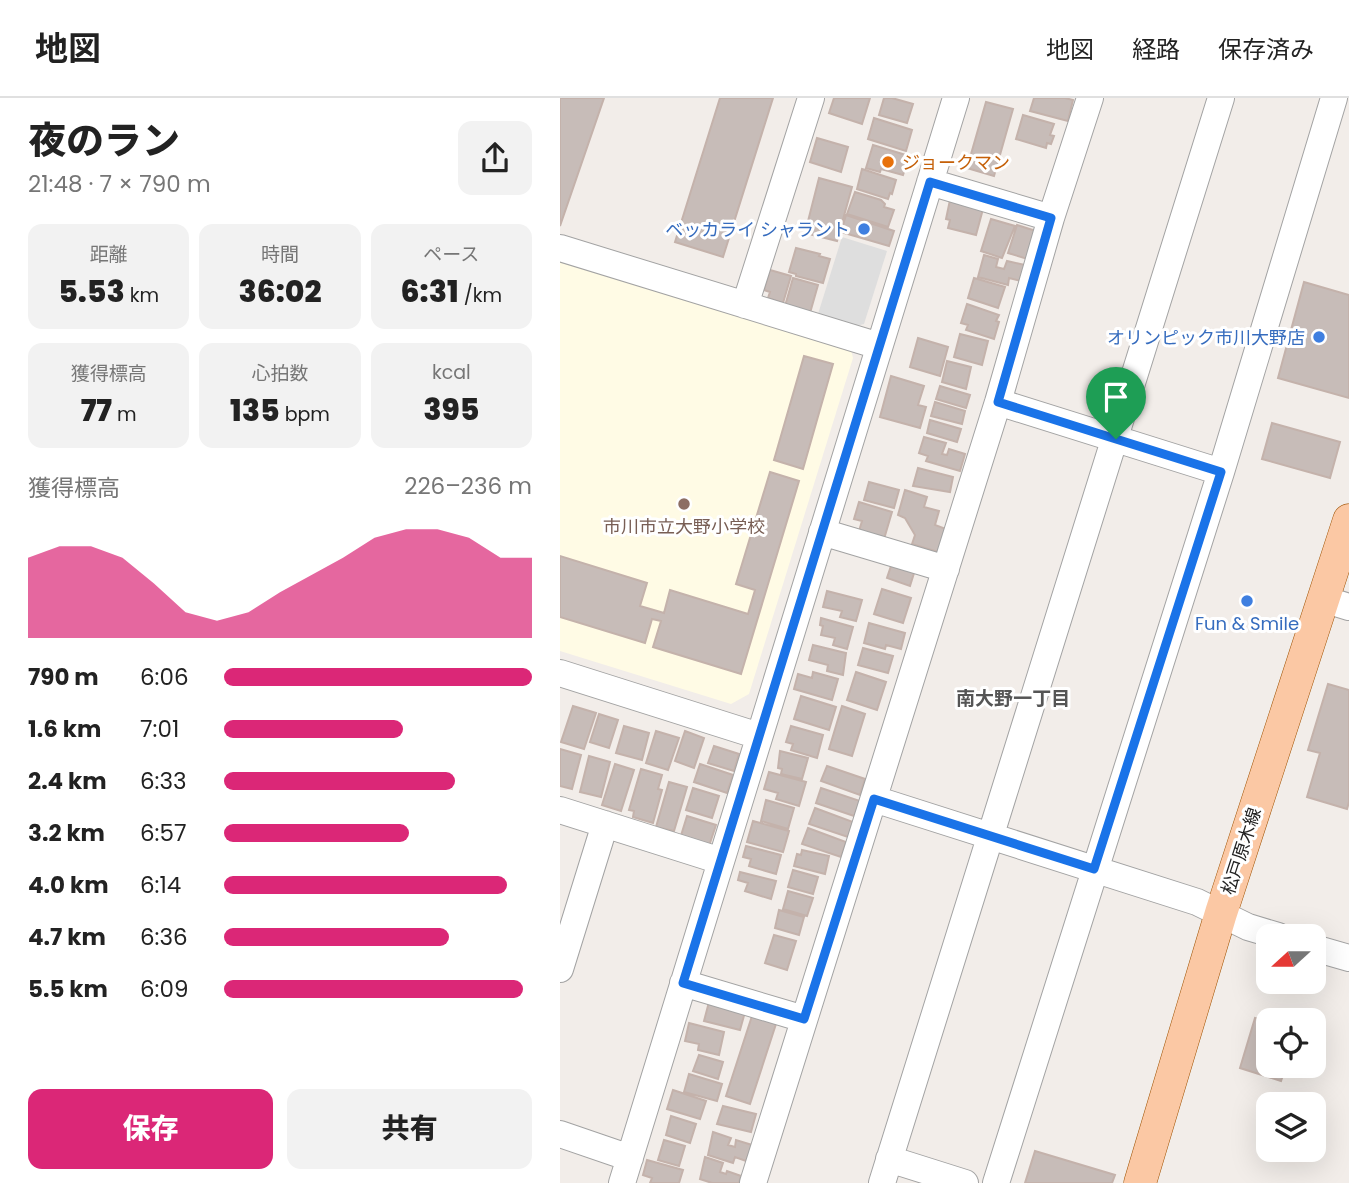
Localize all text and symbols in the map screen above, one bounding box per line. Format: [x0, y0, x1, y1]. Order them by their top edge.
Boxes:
text: 地図 [35, 25, 101, 72]
text: 地図 [1046, 33, 1094, 66]
text: 経路 [1132, 33, 1180, 66]
text: 保存済み [1218, 33, 1314, 66]
text: 夜のラン [28, 114, 180, 167]
button: share [458, 121, 532, 195]
place label: ジョークマン [902, 150, 1010, 175]
marker: ジョークマン [880, 154, 896, 170]
text: 21:48 · 7 × 790 m [28, 168, 211, 200]
place label: ベッカライ シャラント [665, 217, 850, 242]
marker: ベッカライ シャラント [856, 221, 872, 237]
text: 距離 [90, 241, 128, 268]
text: 時間 [261, 241, 299, 268]
text: ペース [423, 241, 479, 268]
text: 5.53 [58, 270, 125, 313]
text: 36:02 [238, 270, 322, 313]
text: 6:31 [401, 270, 459, 313]
text: km [125, 282, 159, 309]
text: /km [459, 282, 502, 309]
place label: オリンピック市川大野店 [1107, 325, 1305, 350]
marker: オリンピック市川大野店 [1311, 329, 1327, 345]
text: kcal [432, 359, 471, 386]
text: 獲得標高 [71, 360, 147, 387]
text: 心拍数 [251, 360, 309, 387]
pin [1086, 367, 1146, 439]
icon: arrive [1097, 378, 1135, 416]
text: 395 [423, 388, 479, 431]
text: 77 [81, 389, 112, 432]
text: 135 [230, 389, 280, 432]
text: m [112, 401, 137, 428]
text: bpm [280, 401, 330, 428]
text: 226–236 m [404, 470, 532, 502]
text: 獲得標高 [28, 472, 120, 504]
marker: 市川市立大野小学校 [676, 496, 692, 512]
place label: 市川市立大野小学校 [603, 514, 765, 539]
marker: Fun & Smile [1239, 593, 1255, 609]
place label: Fun & Smile [1195, 611, 1299, 636]
text: 790 m [28, 661, 99, 693]
text: 6:06 [140, 661, 189, 693]
district label: 南大野一丁目 [956, 685, 1070, 712]
text: 1.6 km [28, 713, 101, 745]
text: 7:01 [140, 713, 179, 745]
text: 2.4 km [28, 765, 107, 797]
text: 6:33 [140, 765, 187, 797]
street label: 松戸原木線 [1215, 804, 1267, 898]
text: 3.2 km [28, 817, 105, 849]
text: 6:57 [140, 817, 187, 849]
text: 4.0 km [28, 869, 109, 901]
text: 6:14 [140, 869, 181, 901]
text: 4.7 km [28, 921, 106, 953]
text: 6:36 [140, 921, 188, 953]
north arrow [1256, 924, 1326, 994]
map controls [1256, 924, 1326, 1162]
text: 5.5 km [28, 973, 108, 1005]
text: 6:09 [140, 973, 188, 1005]
button: locate [1256, 1008, 1326, 1078]
button: 保存 [28, 1089, 273, 1169]
button: 共有 [287, 1089, 532, 1169]
button: layers [1256, 1092, 1326, 1162]

